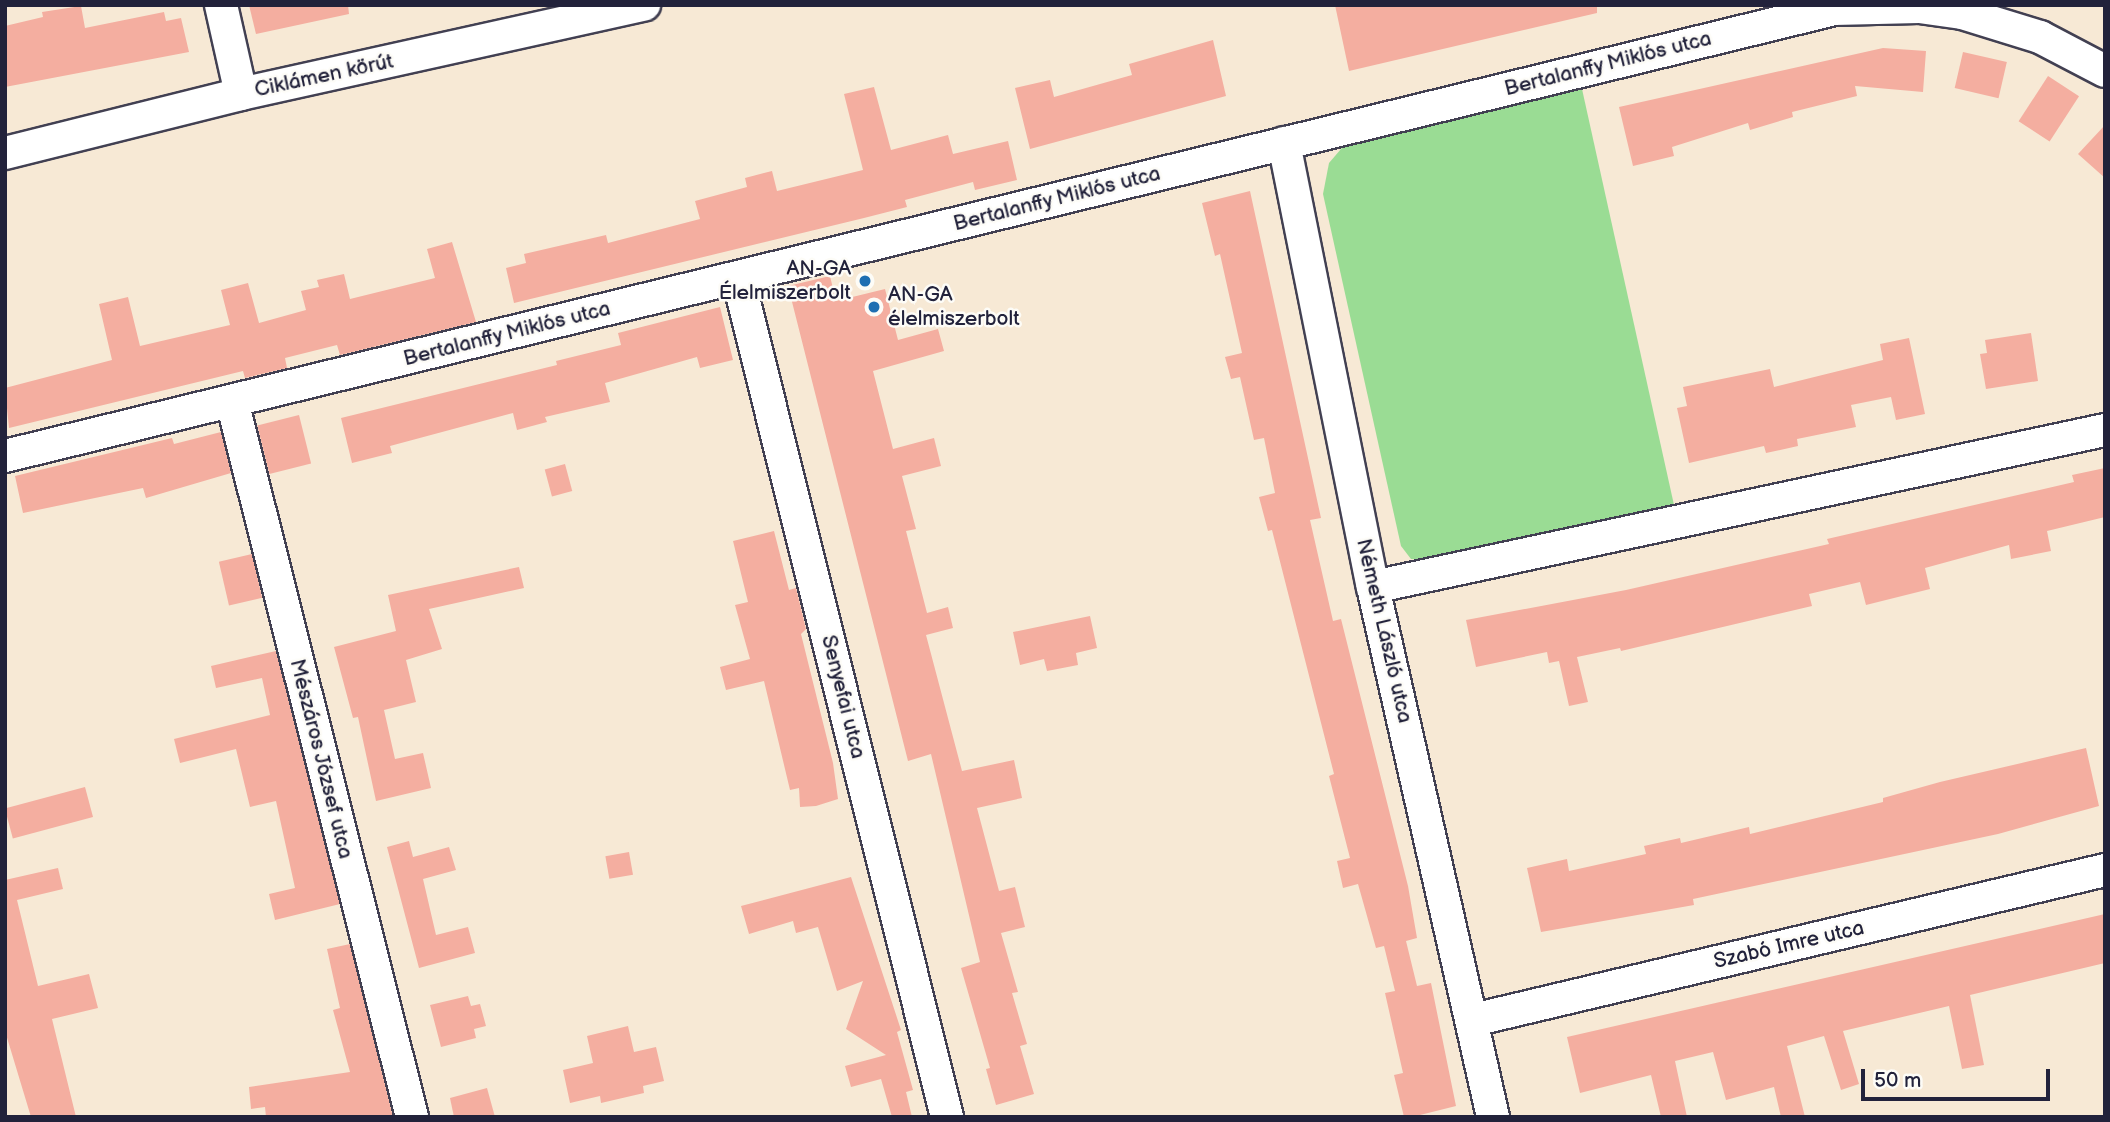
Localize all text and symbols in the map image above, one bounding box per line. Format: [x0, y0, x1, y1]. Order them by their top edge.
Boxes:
street label: Bertalanffy Miklós utca [1501, 26, 1715, 102]
street label: Ciklámen körút [252, 49, 396, 103]
street label: Bertalanffy Miklós utca [950, 161, 1164, 237]
place label: AN-GA Élelmiszerbolt [719, 256, 851, 306]
marker: AN-GA Élelmiszerbolt [857, 273, 873, 289]
place label: AN-GA élelmiszerbolt [888, 282, 1020, 332]
street label: Bertalanffy Miklós utca [400, 296, 614, 372]
marker: AN-GA élelmiszerbolt [866, 299, 882, 315]
street label: Németh László utca [1351, 536, 1417, 726]
street label: Senyefai utca [815, 633, 871, 761]
street label: Mészáros József utca [284, 656, 358, 862]
street label: Szabó Imre utca [1711, 915, 1867, 975]
scale bar [1865, 1056, 2054, 1100]
text: 50 m [1874, 1068, 1921, 1093]

